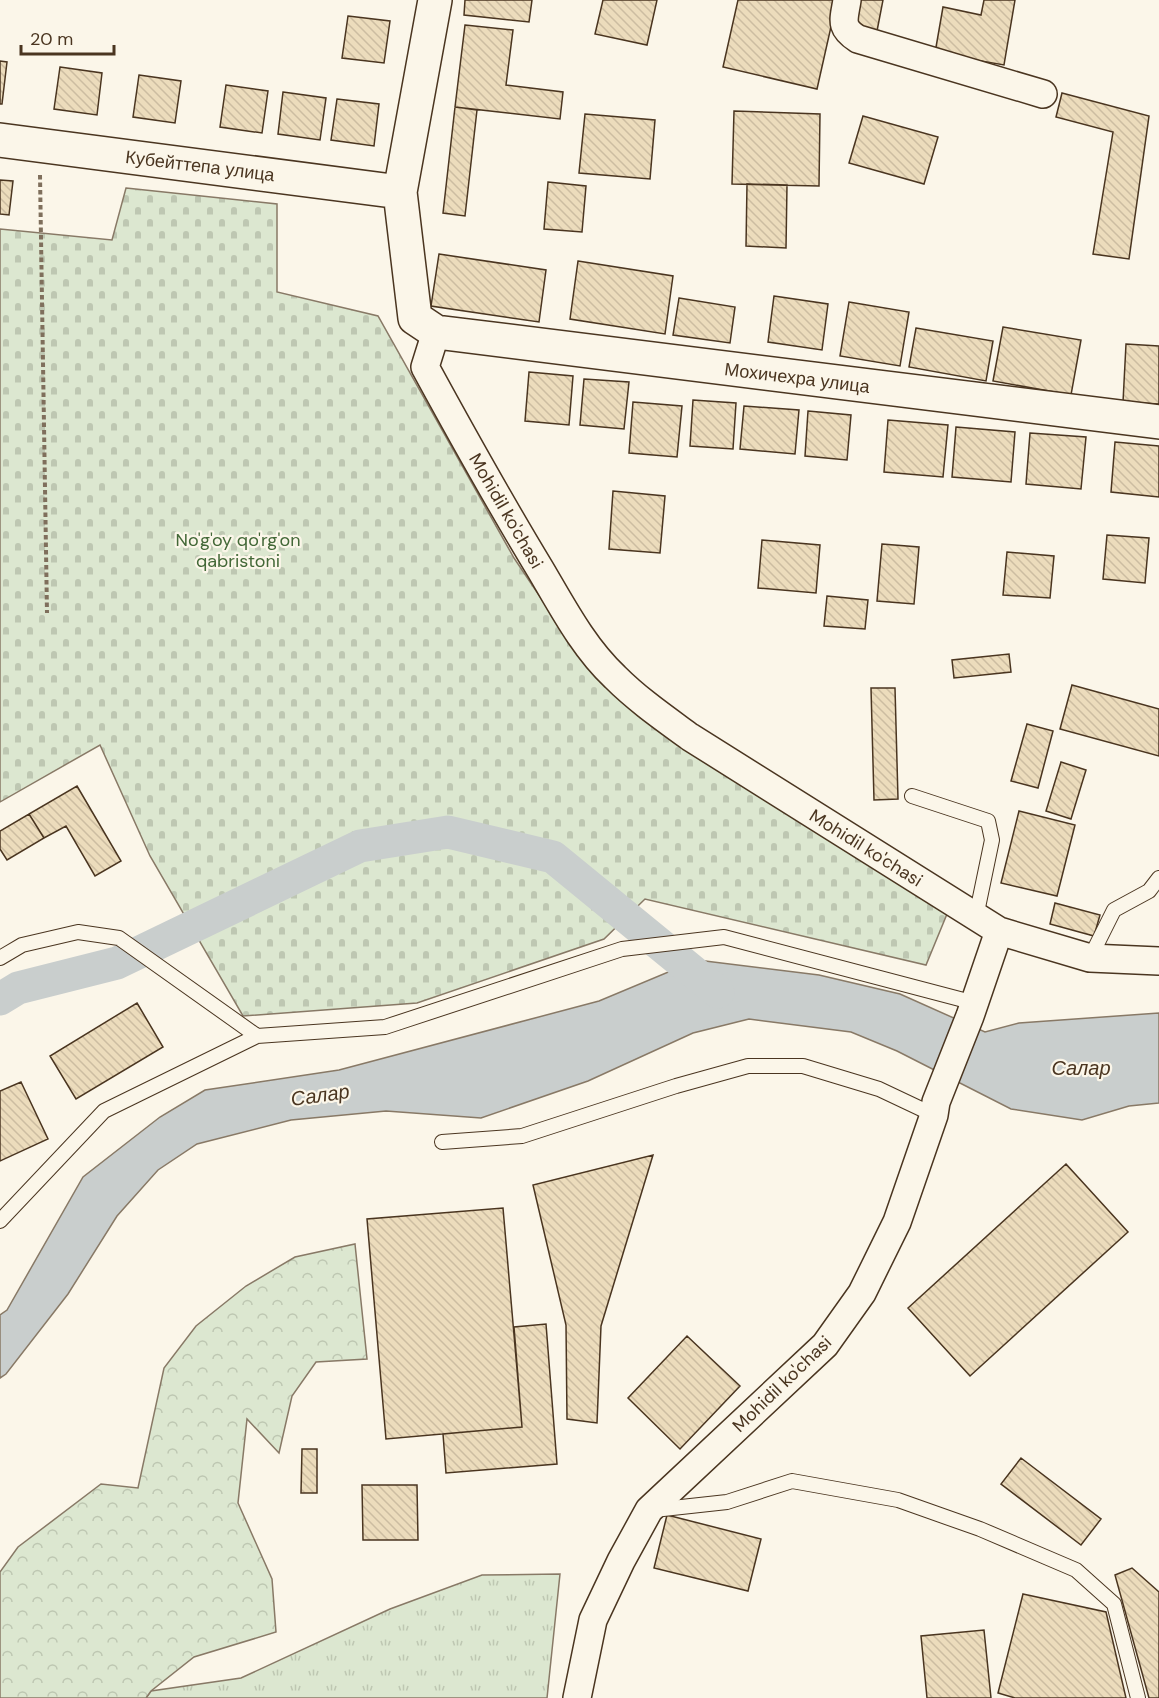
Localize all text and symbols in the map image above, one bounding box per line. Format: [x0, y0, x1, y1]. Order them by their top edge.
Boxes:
scale bar [21, 18, 114, 56]
text: 20 m [30, 27, 73, 51]
street label: Кубейттепа улица [124, 145, 277, 187]
street label: Мохичехра улица [723, 357, 872, 399]
street label: Mohidil ko'chasi [463, 449, 549, 573]
park label: No'g'oy qo'rg'on qabristoni [176, 528, 301, 573]
street label: Mohidil ko'chasi [805, 804, 927, 892]
water label: Салар [1051, 1055, 1111, 1081]
water label: Салар [289, 1078, 351, 1112]
street label: Mohidil ko'chasi [727, 1331, 837, 1437]

